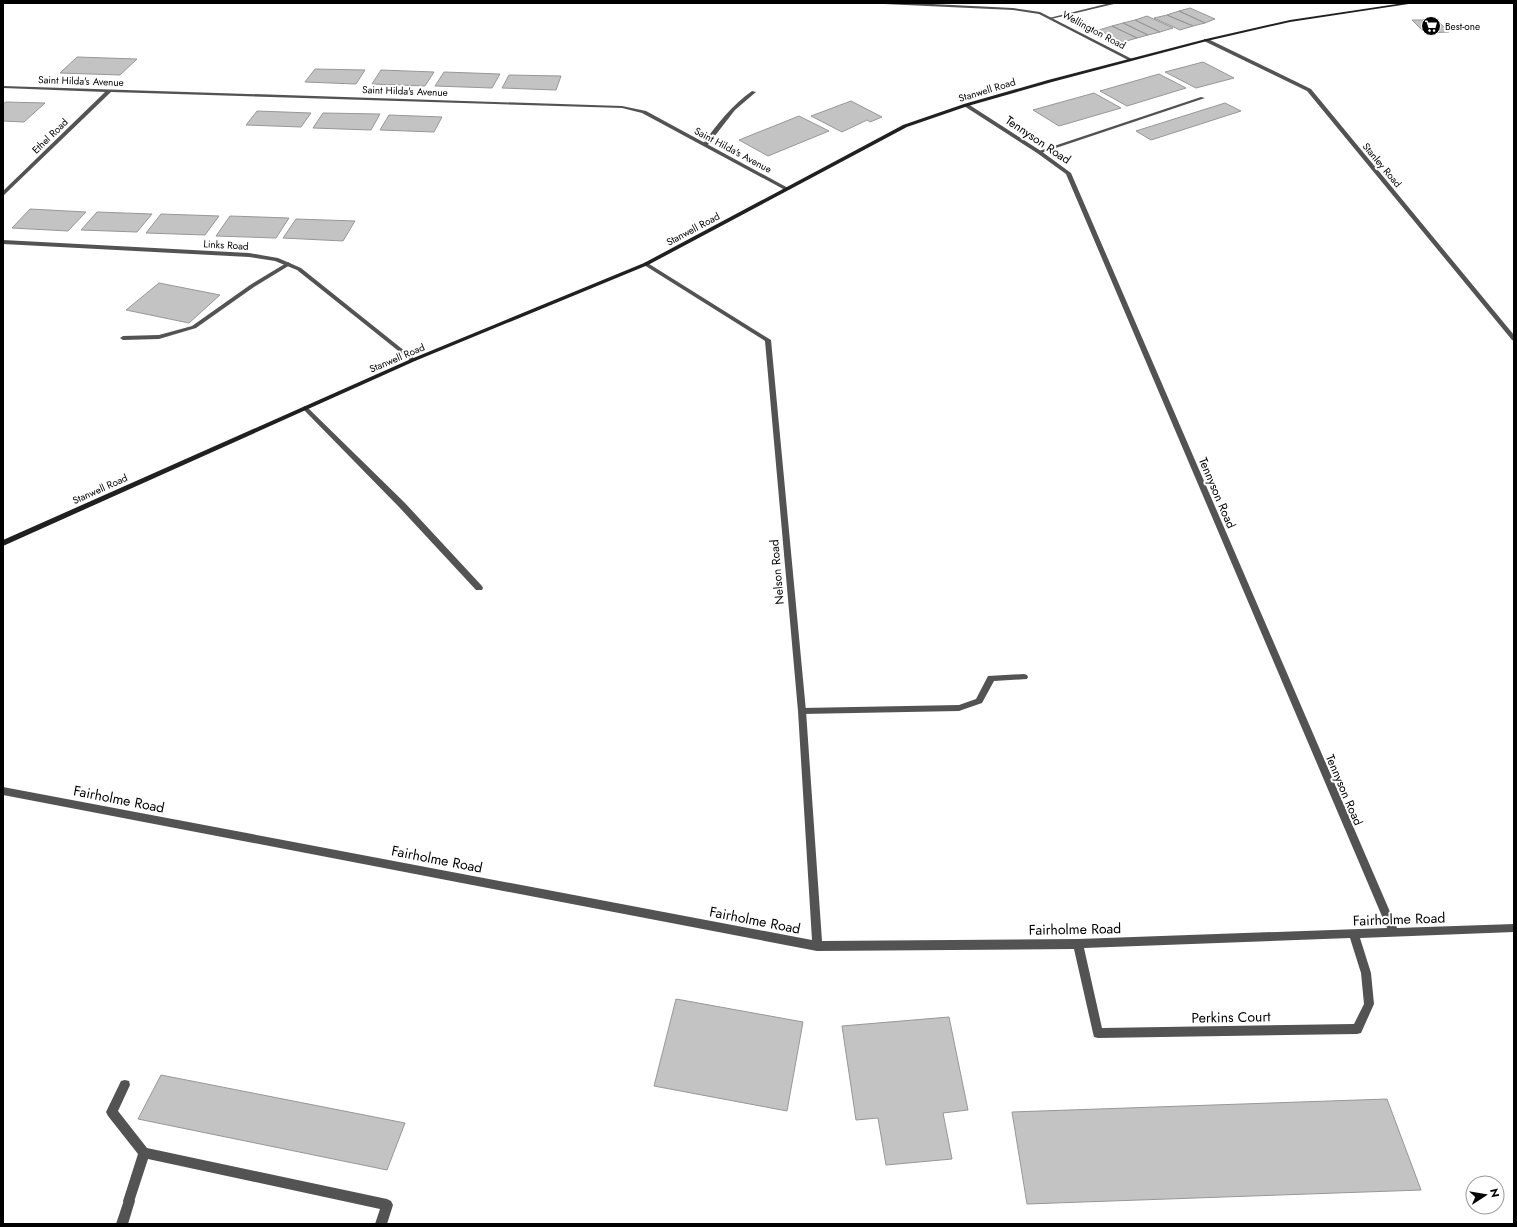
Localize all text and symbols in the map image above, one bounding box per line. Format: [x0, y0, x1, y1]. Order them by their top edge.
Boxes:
street label: Wellington Road [1060, 7, 1128, 53]
supermarket icon: Best-one [1420, 15, 1442, 37]
place label: Best-one [1445, 19, 1480, 34]
street label: Saint Hilda's Avenue [38, 72, 124, 90]
street label: Stanwell Road [957, 74, 1017, 106]
street label: Saint Hilda's Avenue [362, 82, 448, 100]
street label: Tennyson Road [1002, 111, 1074, 169]
street label: Ethel Road [29, 115, 71, 157]
street label: Saint Hilda's Avenue [692, 123, 774, 177]
street label: Stanley Road [1359, 139, 1405, 191]
street label: Stanwell Road [663, 209, 723, 249]
street label: Links Road [203, 236, 249, 254]
street label: Stanwell Road [367, 340, 427, 376]
street label: Tennyson Road [1194, 455, 1240, 531]
street label: Stanwell Road [70, 470, 130, 508]
street label: Nelson Road [765, 539, 789, 605]
street label: Tennyson Road [1321, 752, 1367, 828]
street label: Fairholme Road [72, 780, 166, 818]
street label: Fairholme Road [390, 840, 484, 878]
street label: Fairholme Road [708, 901, 802, 939]
street label: Fairholme Road [1352, 907, 1446, 931]
street label: Fairholme Road [1029, 918, 1121, 940]
street label: Perkins Court [1191, 1006, 1271, 1028]
north arrow [1465, 1175, 1505, 1215]
text: N [1486, 1187, 1504, 1199]

